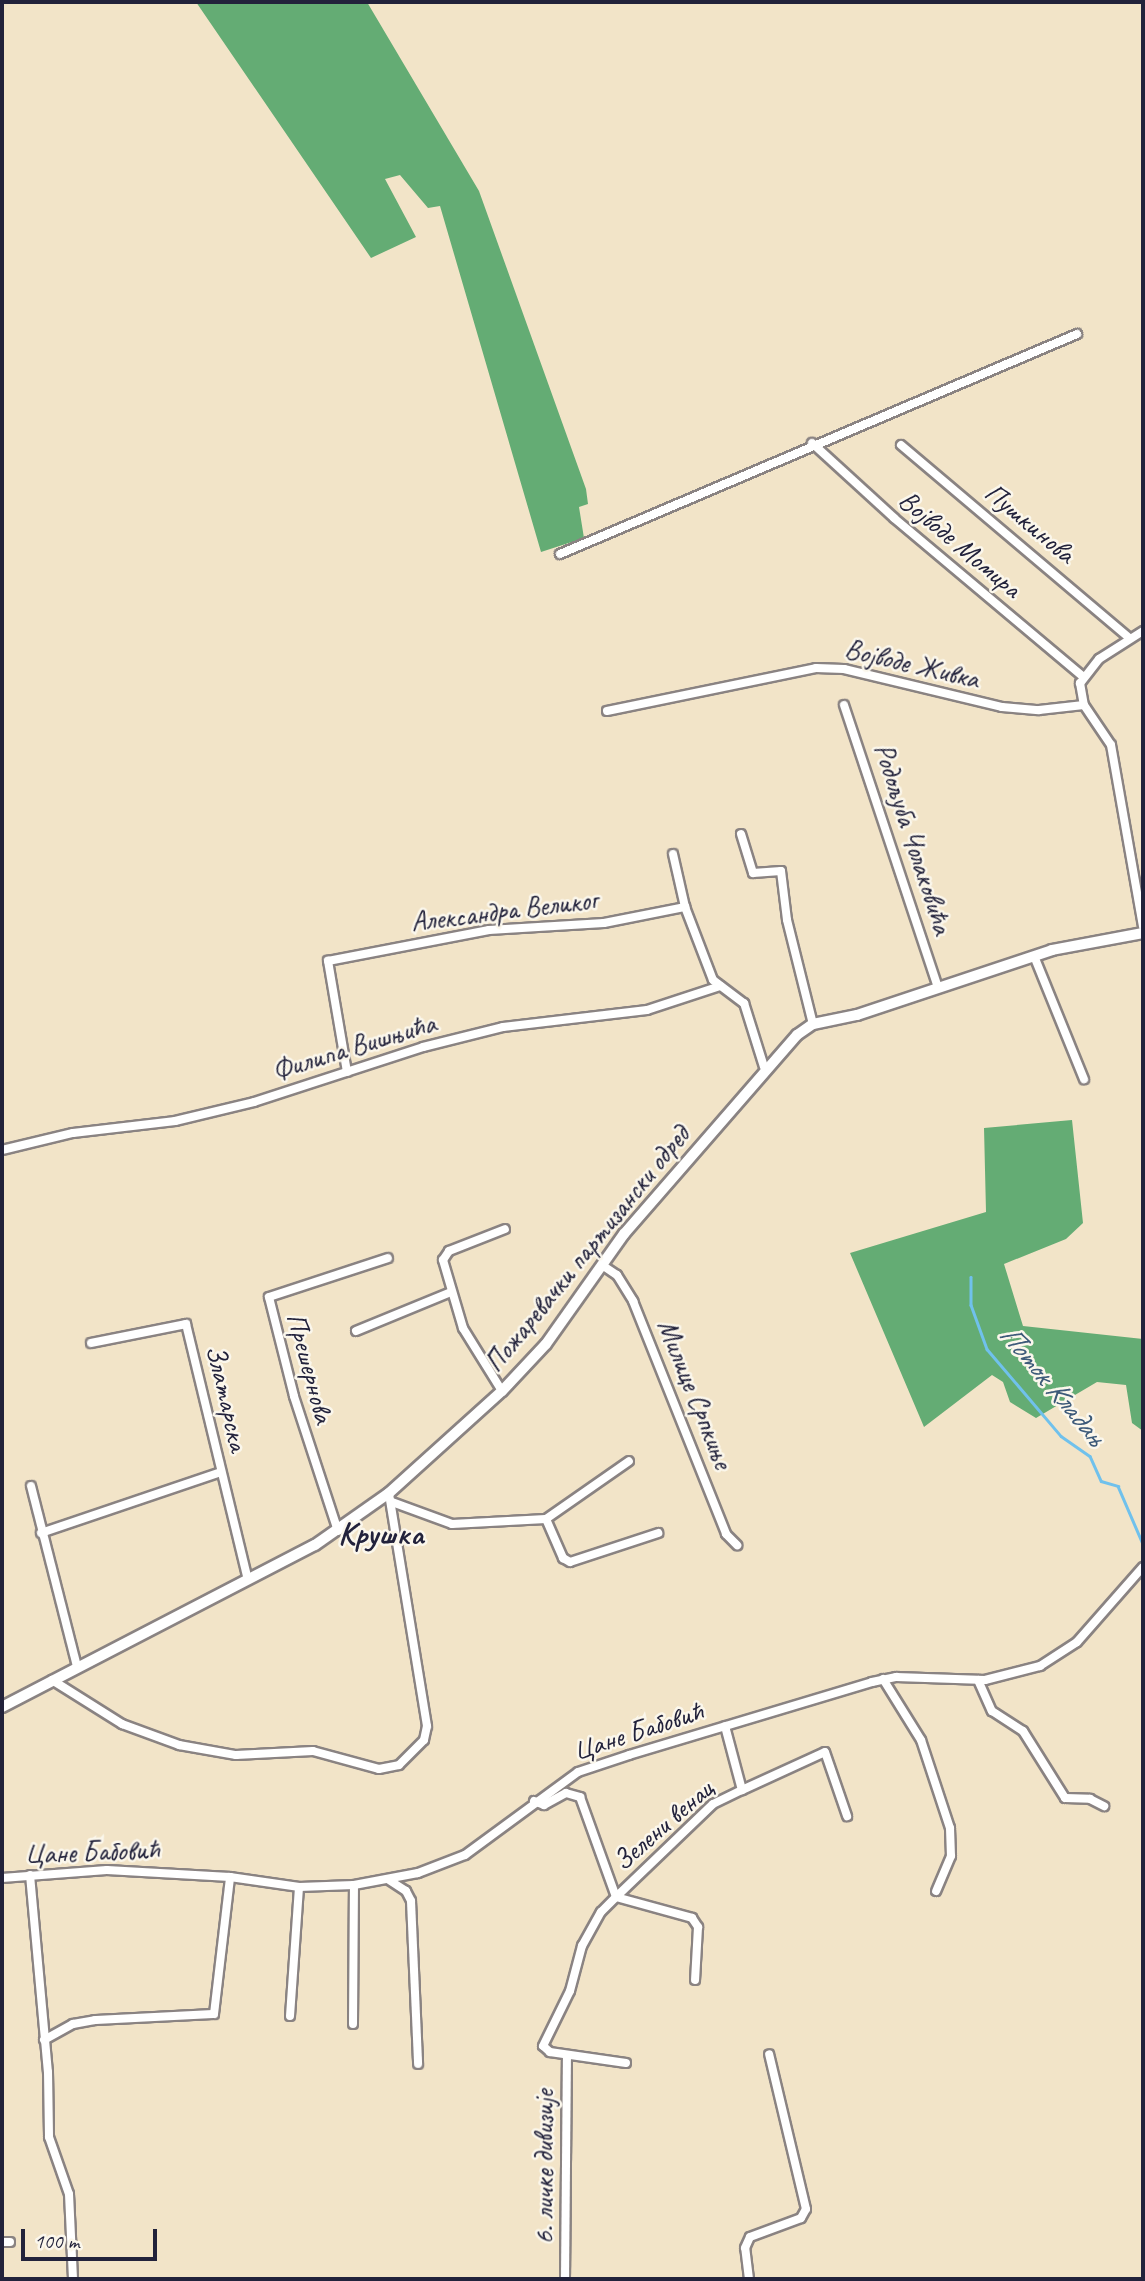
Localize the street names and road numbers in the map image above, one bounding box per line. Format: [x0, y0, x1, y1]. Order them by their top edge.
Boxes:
street label: Пушкинова [978, 475, 1082, 571]
street label: Војводе Момира [891, 482, 1029, 606]
street label: Војводе Живка [842, 632, 982, 696]
street label: Родољуба Чолаковића [866, 739, 960, 939]
street label: Александра Великог [409, 883, 599, 939]
street label: Филипа Вишњића [268, 1006, 440, 1088]
street label: Пожаревачки партизански одред [476, 1118, 698, 1380]
street label: Прешернова [279, 1309, 341, 1427]
street label: Милице Српкиње [650, 1314, 740, 1474]
street label: Златарска [198, 1342, 256, 1454]
street label: Цане Бабовић [570, 1694, 706, 1768]
street label: Зелени венац [606, 1772, 720, 1878]
street label: Цане Бабовић [25, 1833, 159, 1871]
street label: 6. личке дивизије [527, 2090, 561, 2244]

